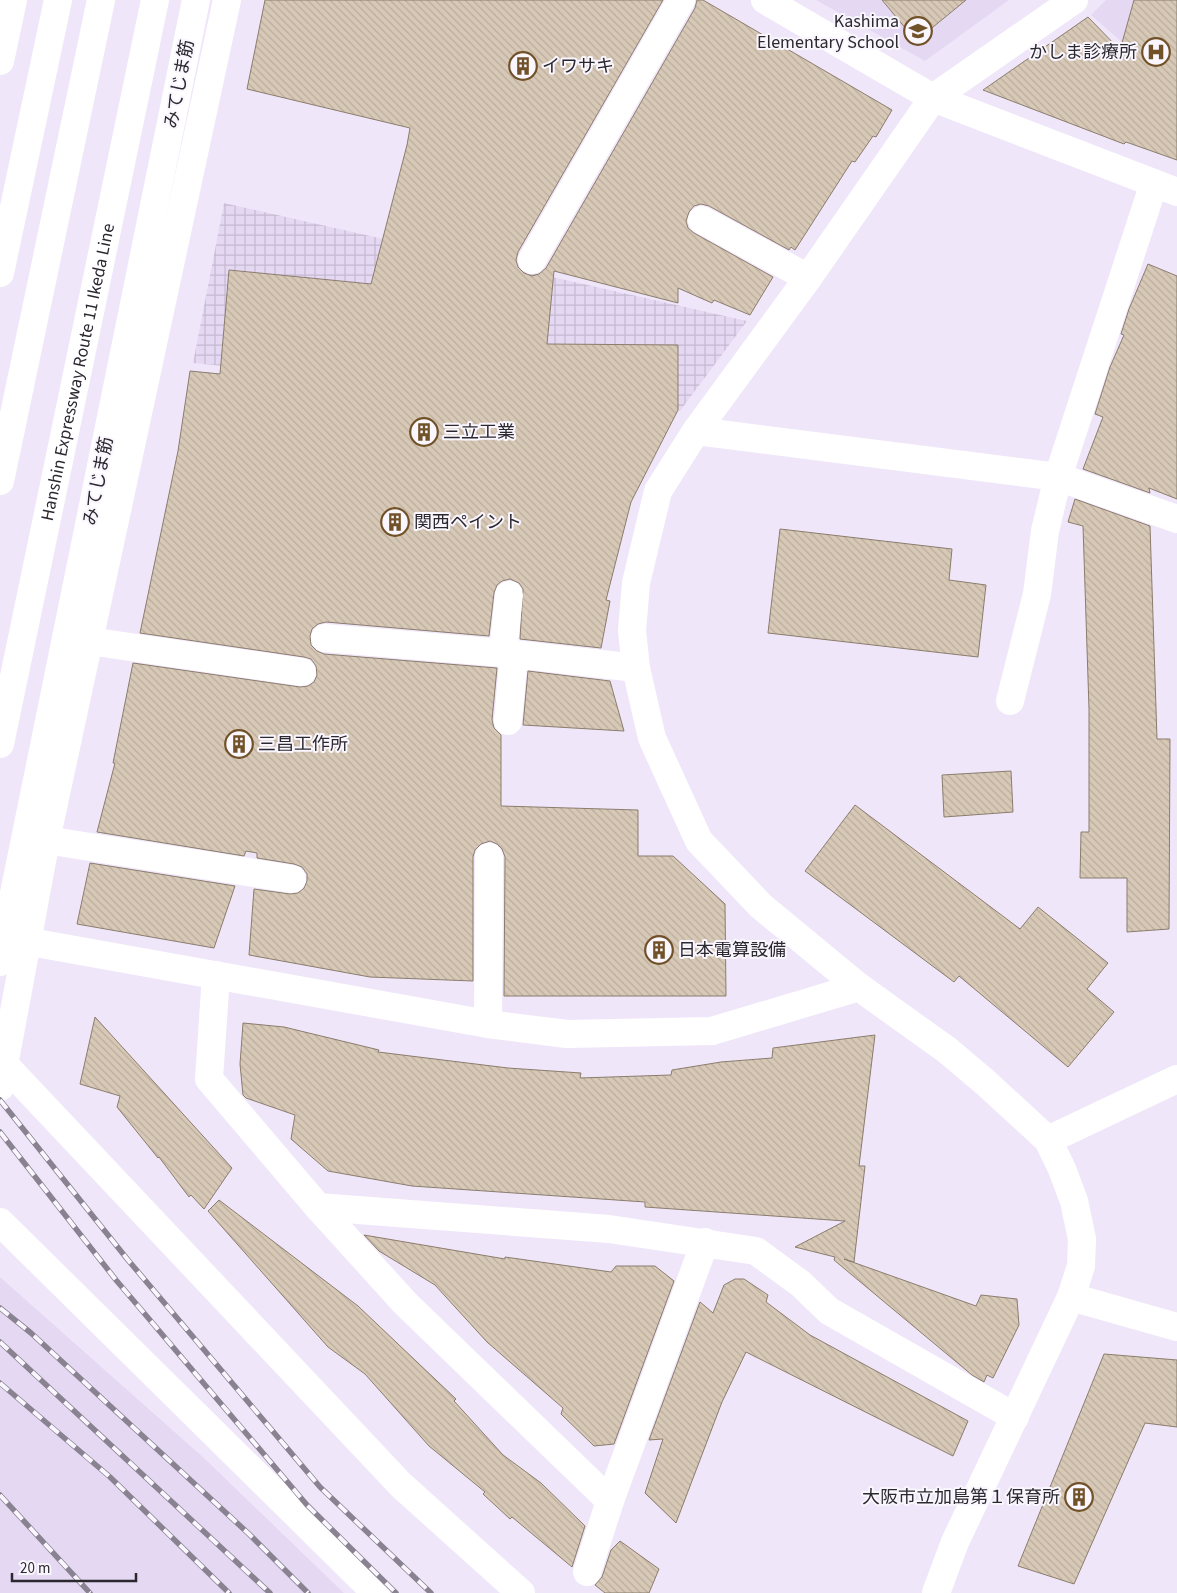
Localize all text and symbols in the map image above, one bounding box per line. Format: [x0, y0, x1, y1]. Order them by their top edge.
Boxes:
place label: Kashima Elementary School [757, 9, 899, 55]
school or university icon: Kashima Elementary School [903, 16, 933, 46]
hospital icon: かしま診療所 [1141, 37, 1171, 67]
street label: みてじま筋 [159, 38, 200, 131]
place label: かしま診療所 [1029, 40, 1137, 65]
building icon: イワサキ [508, 51, 538, 81]
place label: イワサキ [542, 54, 614, 79]
street label: Hanshin Expressway Route 11 Ikeda Line [35, 221, 121, 523]
building icon: 三立工業 [409, 417, 439, 447]
place label: 三立工業 [443, 420, 515, 445]
street label: みてじま筋 [78, 435, 119, 528]
building icon: 関西ペイント [380, 507, 410, 537]
place label: 関西ペイント [414, 510, 522, 535]
building icon: 三昌工作所 [224, 729, 254, 759]
place label: 三昌工作所 [258, 732, 348, 757]
building icon: 日本電算設備 [644, 935, 674, 965]
place label: 日本電算設備 [678, 938, 786, 963]
building icon: 大阪市立加島第１保育所 [1064, 1482, 1094, 1512]
place label: 大阪市立加島第１保育所 [862, 1485, 1060, 1510]
scale bar [12, 1550, 136, 1582]
text: 20 m [20, 1558, 50, 1579]

